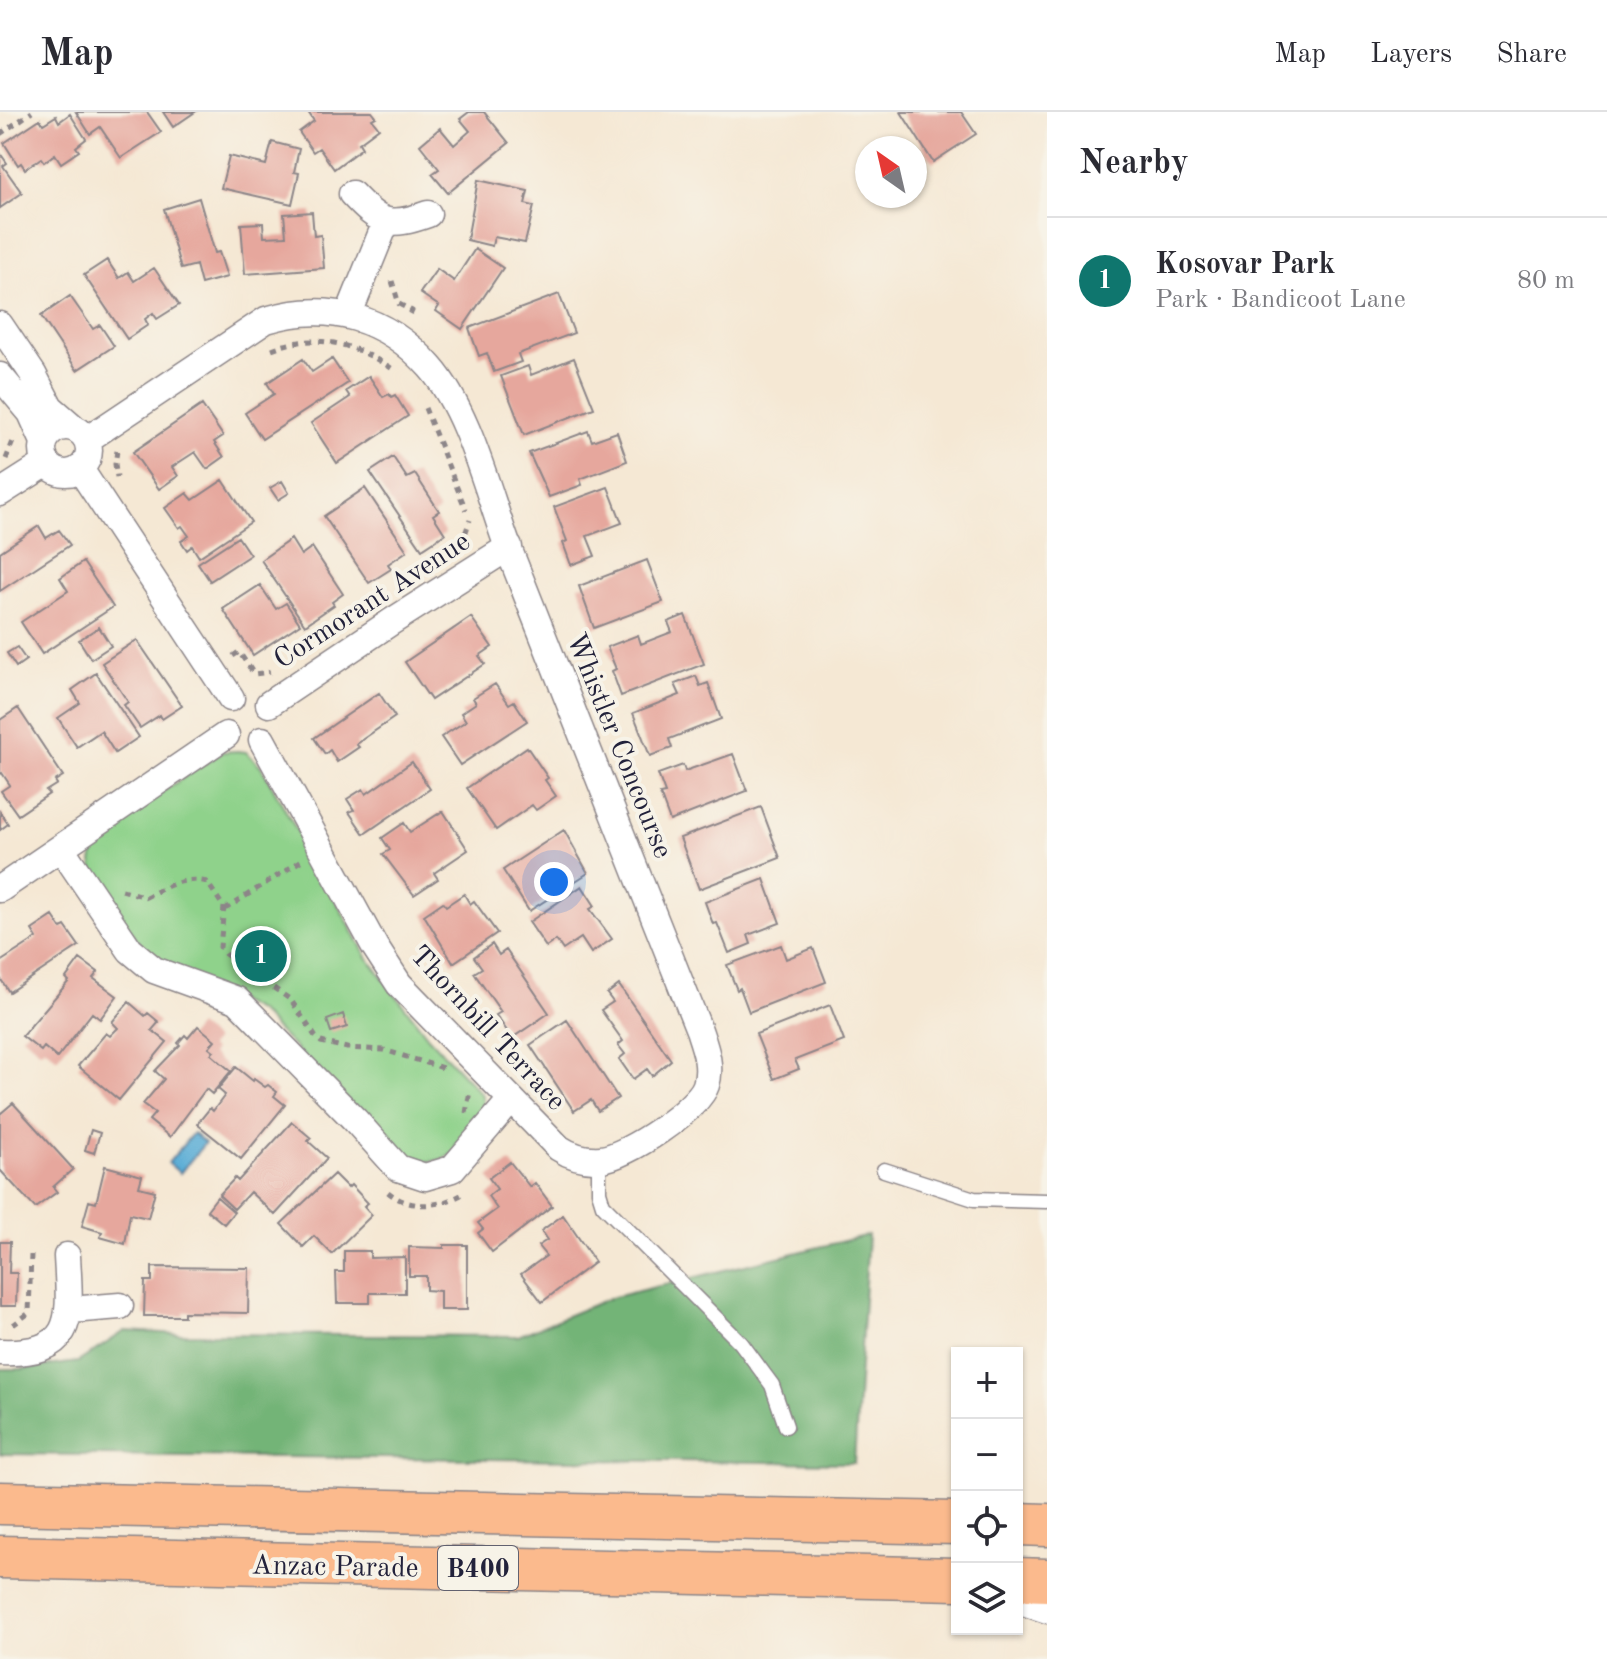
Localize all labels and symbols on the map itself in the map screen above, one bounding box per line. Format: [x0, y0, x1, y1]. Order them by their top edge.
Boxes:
north arrow [855, 136, 927, 208]
street label: Cormorant Avenue [270, 528, 476, 675]
street label: Whistler Concourse [560, 630, 676, 863]
your location [534, 862, 574, 902]
pin: 1 [235, 926, 287, 986]
street label: Thornbill Terrace [404, 941, 570, 1117]
road number: B400 [438, 1546, 518, 1590]
street label: Anzac Parade [251, 1553, 419, 1583]

